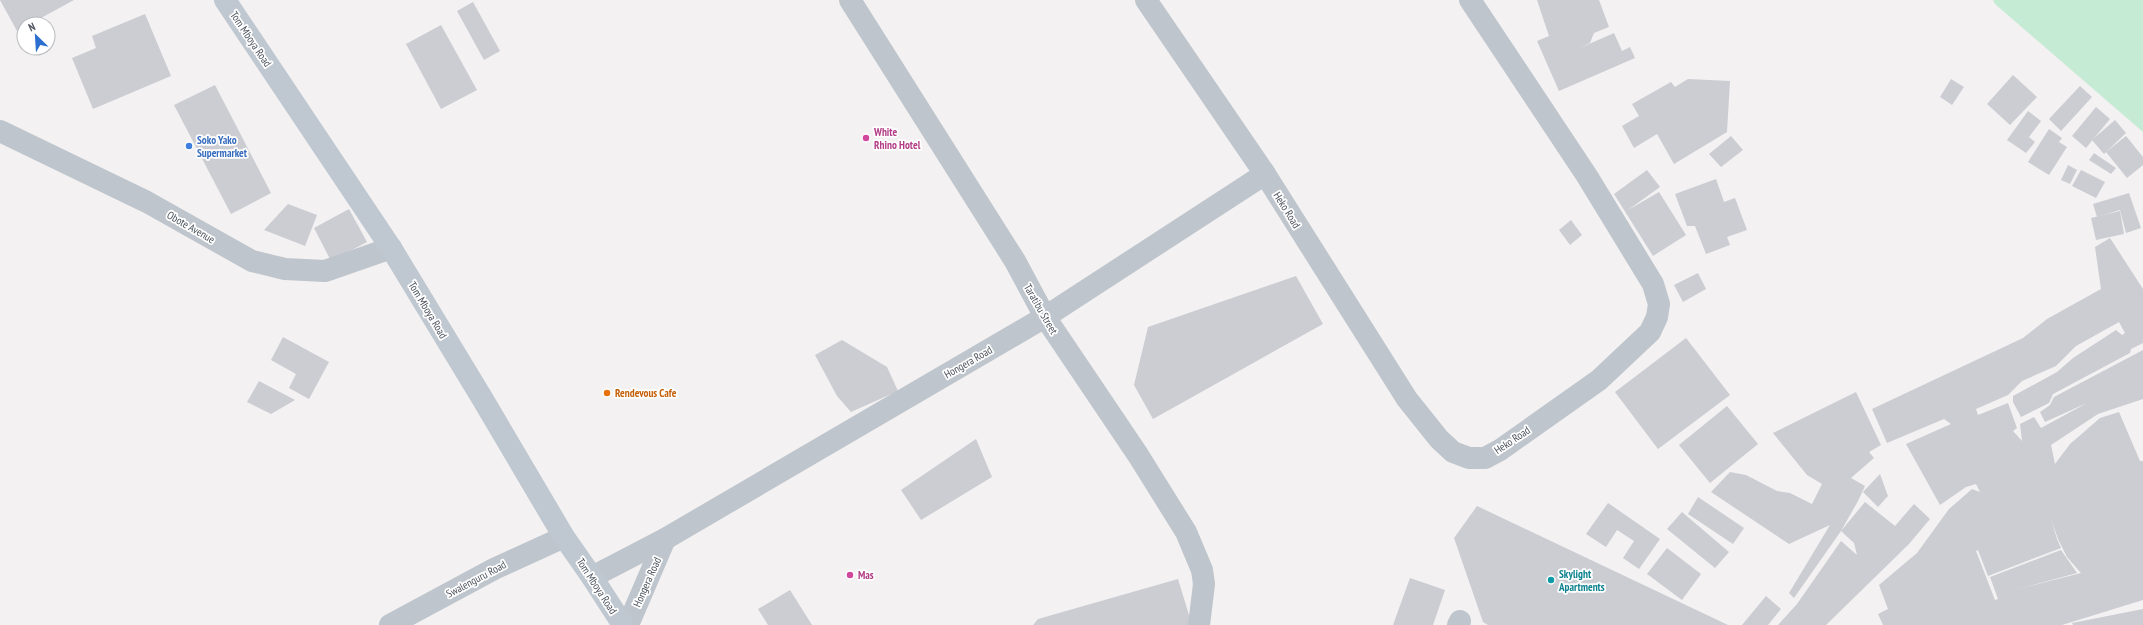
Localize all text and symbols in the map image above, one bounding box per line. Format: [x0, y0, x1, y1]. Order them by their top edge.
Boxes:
street label: Tom Mboya Road [227, 9, 275, 70]
north arrow [16, 16, 56, 56]
text: N [26, 19, 37, 35]
place label: White Rhino Hotel [873, 125, 921, 152]
place label: Soko Yako Supermarket [197, 133, 248, 160]
marker: White Rhino Hotel [861, 133, 871, 143]
marker: Soko Yako Supermarket [184, 141, 194, 151]
street label: Heko Road [1270, 189, 1304, 231]
street label: Obote Avenue [165, 208, 218, 247]
street label: Tom Mboya Road [405, 279, 451, 341]
street label: Taratibu Street [1021, 281, 1061, 337]
street label: Hongera Road [941, 343, 995, 381]
place label: Rendevous Cafe [615, 386, 677, 400]
marker: Rendevous Cafe [602, 388, 612, 398]
street label: Heko Road [1491, 423, 1533, 457]
street label: Tom Mboya Road [574, 555, 620, 617]
street label: Hongera Road [630, 555, 664, 609]
street label: Swalenguru Road [444, 557, 509, 601]
place label: Skylight Apartments [1558, 567, 1605, 594]
place label: Mas [858, 568, 874, 582]
marker: Mas [845, 570, 855, 580]
marker: Skylight Apartments [1546, 575, 1556, 585]

